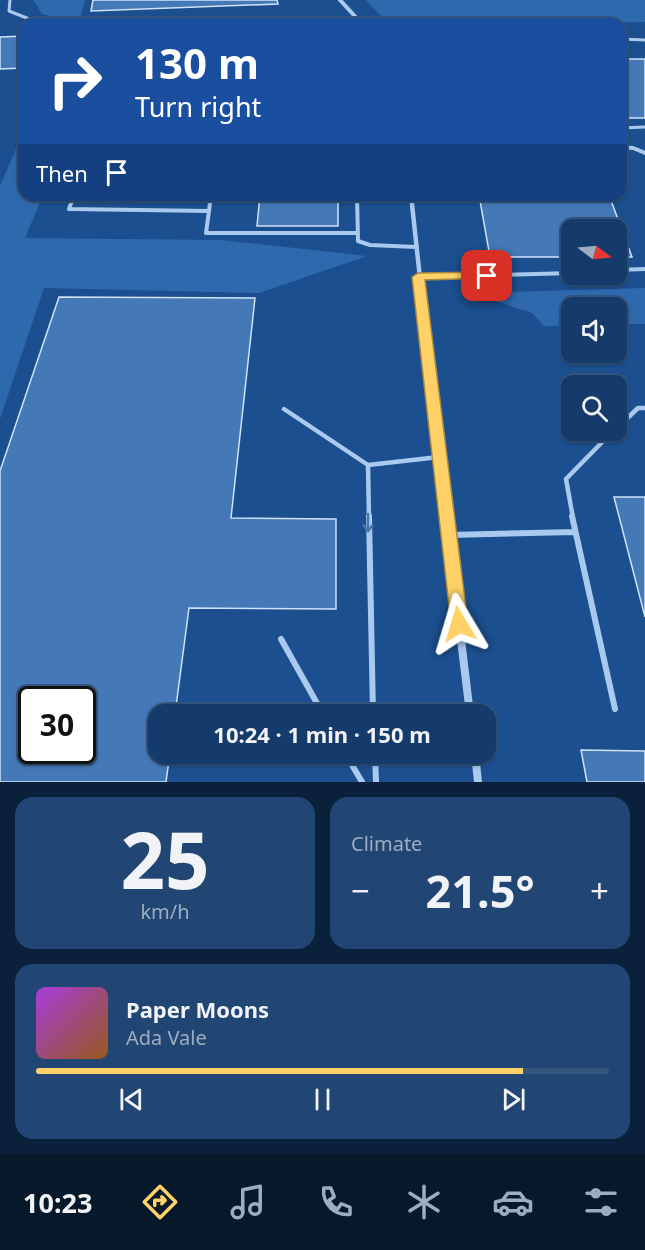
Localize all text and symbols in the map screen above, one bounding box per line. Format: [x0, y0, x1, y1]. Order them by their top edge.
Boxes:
text: 130 m [135, 34, 259, 91]
icon: right [36, 42, 114, 120]
text: Turn right [135, 88, 261, 125]
icon: arrive [100, 156, 133, 189]
text: Then [36, 158, 88, 188]
north arrow [561, 219, 627, 285]
map controls [561, 219, 627, 441]
pin [461, 250, 512, 301]
icon: arrive [470, 259, 503, 292]
button: sound [561, 297, 627, 363]
button: search [561, 375, 627, 441]
one-way arrow [362, 513, 374, 533]
position arrow [427, 592, 491, 656]
speed limit sign: 30 [18, 686, 96, 764]
text: 10:24 · 1 min · 150 m [213, 719, 431, 749]
text: 25 [120, 806, 210, 912]
text: Climate [351, 830, 422, 857]
text: 21.5° [426, 860, 534, 921]
text: − [351, 868, 370, 913]
text: + [590, 868, 609, 913]
text: km/h [140, 898, 190, 925]
text: Paper Moons [126, 994, 269, 1024]
text: Ada Vale [126, 1024, 207, 1051]
icon: previous [115, 1083, 148, 1116]
icon: pause [306, 1083, 339, 1116]
icon: next [497, 1083, 530, 1116]
icon: directions [139, 1181, 181, 1223]
icon: music [227, 1181, 269, 1223]
icon: phone [315, 1181, 357, 1223]
icon: climate [403, 1181, 445, 1223]
icon: car [492, 1181, 534, 1223]
icon: filters [580, 1181, 622, 1223]
text: 10:23 [23, 1184, 92, 1221]

